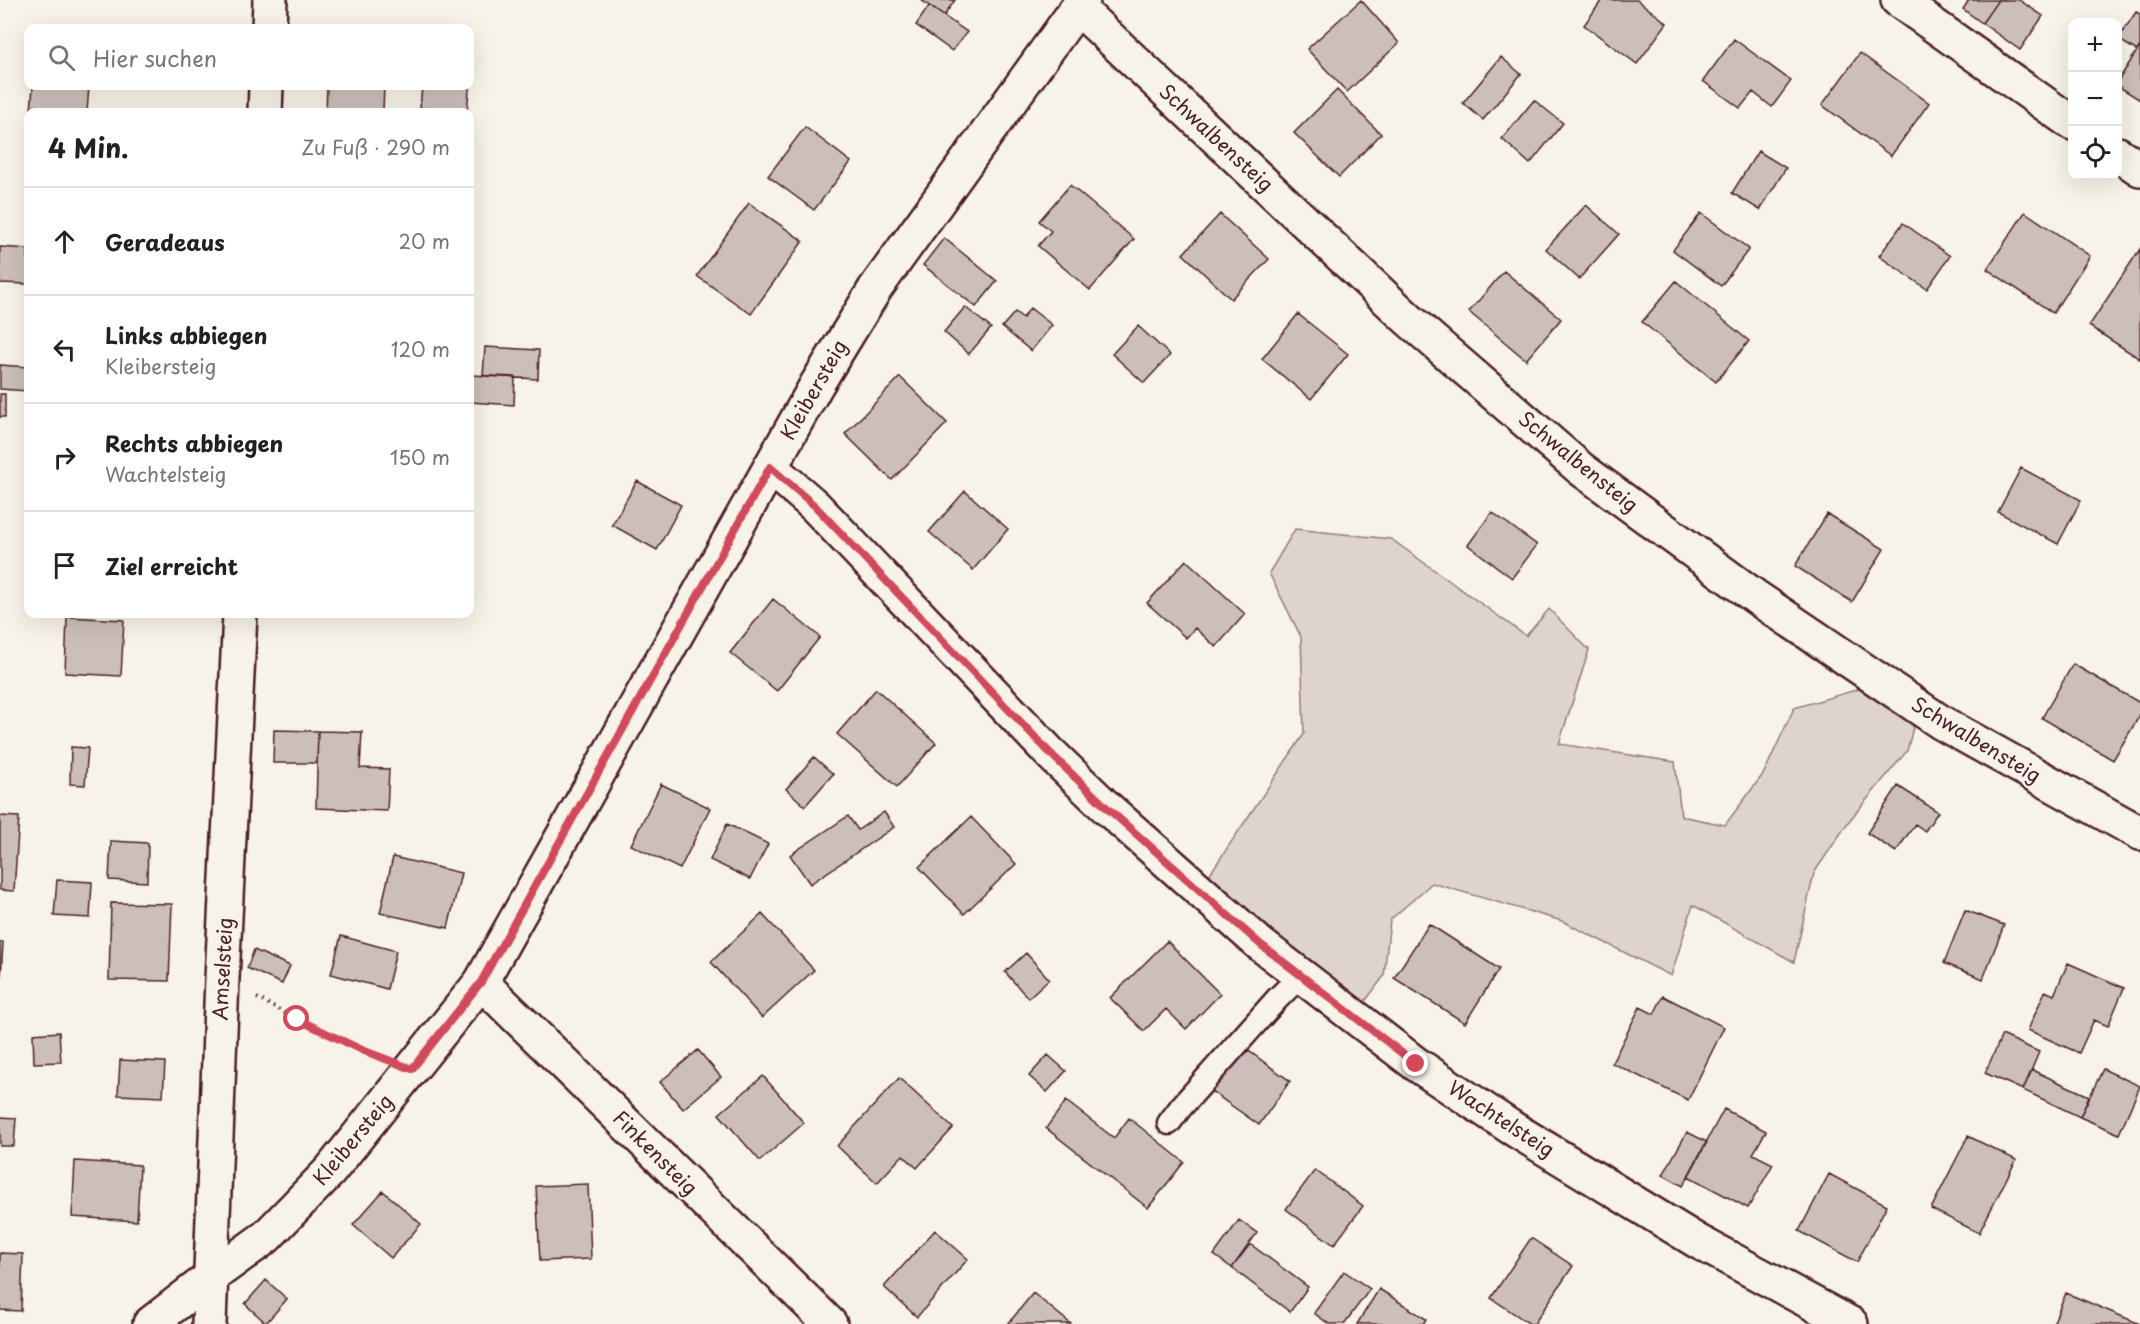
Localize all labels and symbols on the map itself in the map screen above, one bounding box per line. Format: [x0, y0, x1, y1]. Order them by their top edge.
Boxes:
street label: Schwalbensteig [1153, 76, 1281, 198]
street label: Kleibersteig [772, 334, 854, 445]
street label: Schwalbensteig [1512, 403, 1645, 519]
street label: Schwalbensteig [1906, 689, 2047, 790]
street label: Amselsteig [204, 917, 240, 1021]
route start [283, 1005, 309, 1031]
route end [1402, 1050, 1428, 1076]
street label: Wachtelsteig [1442, 1073, 1561, 1164]
street label: Kleibersteig [305, 1087, 399, 1192]
street label: Finkensteig [606, 1103, 705, 1202]

